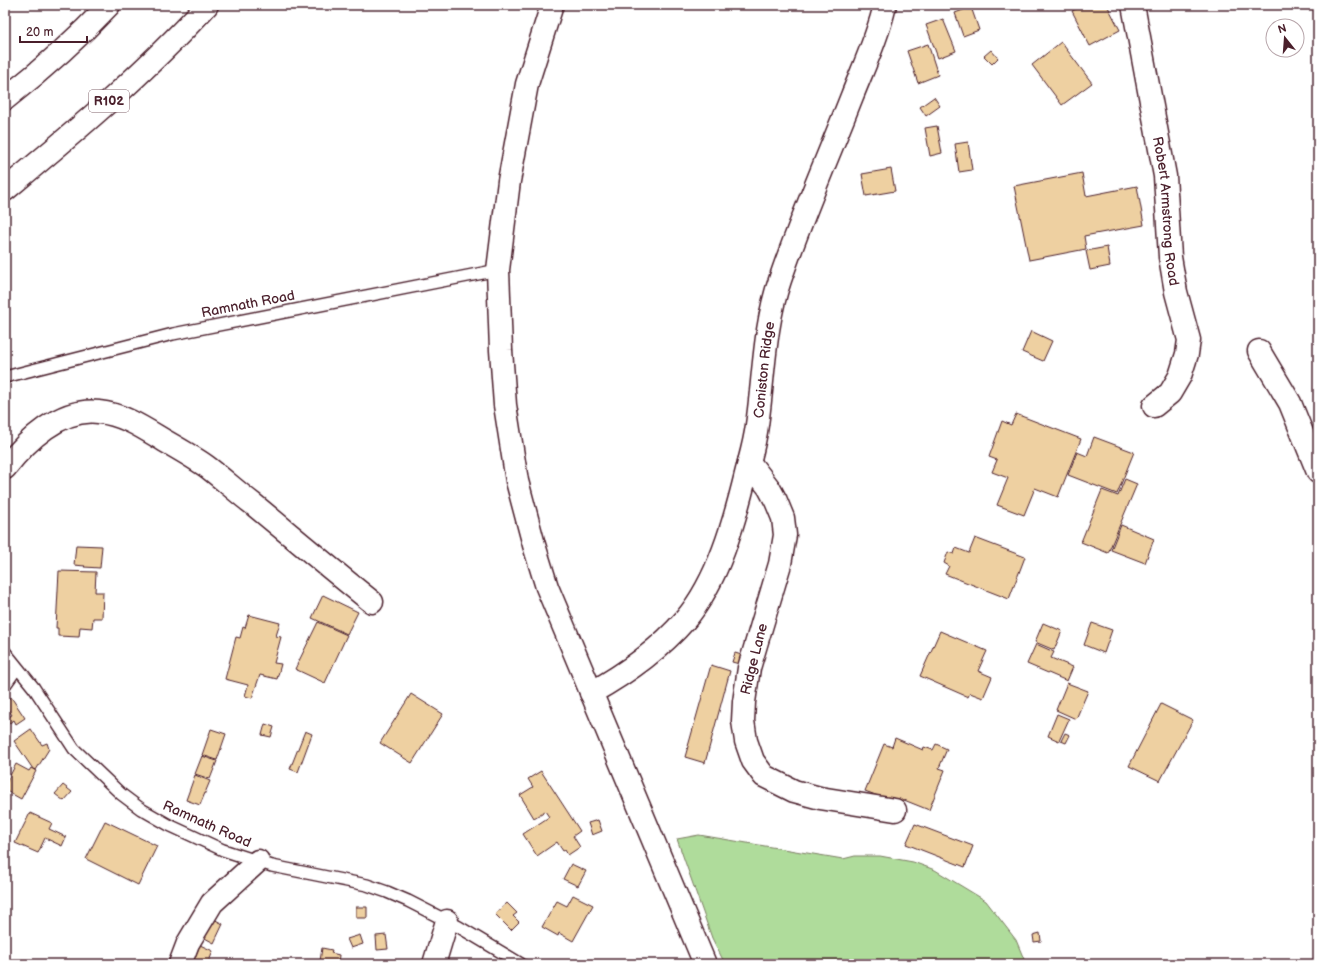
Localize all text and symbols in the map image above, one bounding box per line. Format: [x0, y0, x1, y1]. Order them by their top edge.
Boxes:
scale bar [20, 18, 87, 44]
north arrow [1265, 18, 1305, 58]
text: N [1276, 21, 1288, 36]
text: 20 m [26, 25, 53, 40]
road number: R102 [89, 90, 129, 112]
street label: Robert Armstrong Road [1149, 135, 1183, 287]
street label: Ramnath Road [200, 287, 296, 321]
street label: Coniston Ridge [750, 320, 778, 419]
street label: Ridge Lane [737, 621, 771, 697]
street label: Ramnath Road [160, 797, 254, 851]

